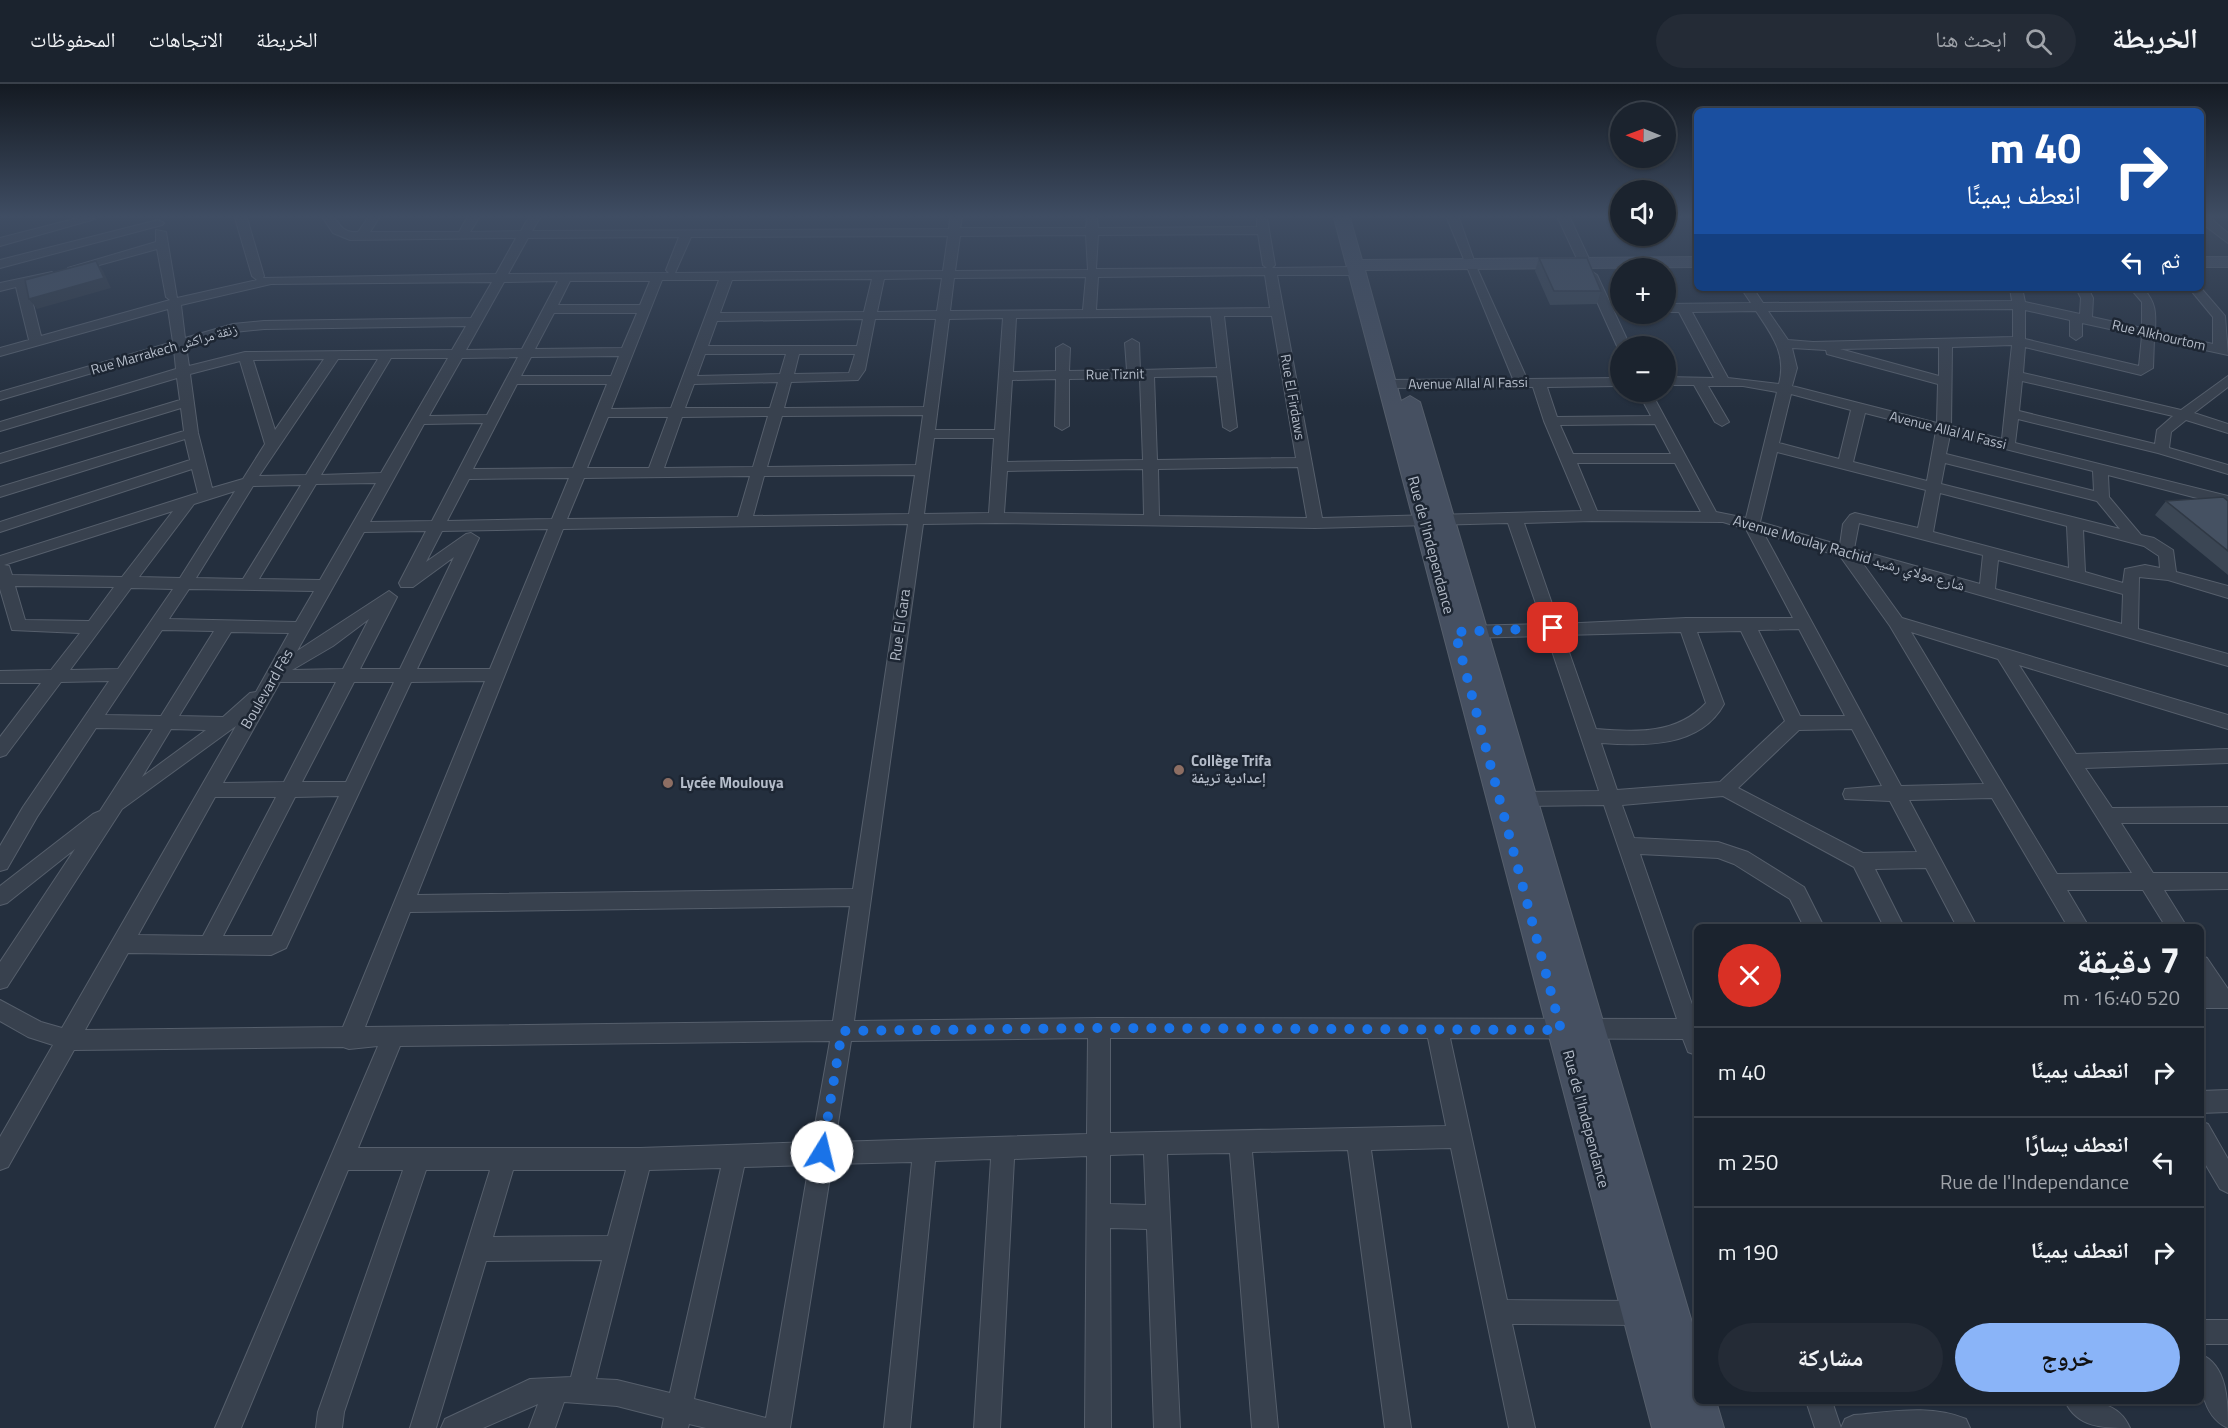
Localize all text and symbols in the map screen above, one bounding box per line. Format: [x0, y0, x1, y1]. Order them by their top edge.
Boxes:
search box [1656, 14, 2076, 68]
text: الخريطة [2112, 16, 2198, 59]
text: ابحث هنا [1935, 22, 2007, 56]
text: المحفوظات [30, 23, 115, 55]
text: الاتجاهات [148, 23, 223, 55]
text: الخريطة [256, 23, 318, 55]
icon: search [2022, 25, 2055, 58]
north arrow [1610, 102, 1676, 168]
map controls [1610, 102, 1676, 402]
text: 40 m [1989, 115, 2081, 179]
icon: right [2102, 132, 2180, 210]
text: انعطف يمينًا [1966, 173, 2081, 214]
button: sound [1610, 180, 1676, 246]
text: ثم [2161, 243, 2180, 277]
icon: left [2116, 246, 2149, 279]
button: + [1610, 258, 1676, 324]
street label: Rue Alkhourtom [2110, 314, 2208, 356]
street label: Rue Marrakech زنقة مراكش [88, 318, 240, 379]
button: − [1610, 336, 1676, 402]
street label: Rue El Firdaws [1276, 352, 1311, 442]
street label: Rue Tiznit [1086, 362, 1144, 385]
street label: Avenue Allal Al Fassi [1408, 371, 1528, 394]
street label: Avenue Allal Al Fassi [1888, 405, 2009, 454]
street label: Rue de l'Independance [1402, 473, 1461, 616]
street label: Avenue Moulay Rachid شارع مولاي رشيد [1730, 508, 1968, 597]
street label: Rue El Gara [883, 587, 916, 662]
pin [1527, 602, 1578, 653]
icon: arrive [1536, 611, 1569, 644]
street label: Boulevard Fès [234, 644, 299, 733]
place label: Collège Trifa إعدادية تريفة [1191, 749, 1272, 789]
marker: Collège Trifa إعدادية تريفة [1172, 763, 1186, 777]
place label: Lycée Moulouya [680, 771, 784, 794]
marker: Lycée Moulouya [661, 776, 675, 790]
text: 7 دقيقة [2076, 932, 2180, 987]
button: close [1718, 944, 1781, 1007]
text: 520 m · 16:40 [2063, 982, 2180, 1013]
street label: Rue de l'Independance [1557, 1047, 1616, 1190]
text: انعطف يمينًا [2031, 1053, 2129, 1087]
text: 40 m [1718, 1055, 1766, 1089]
icon: right [2147, 1056, 2180, 1089]
position arrow [790, 1120, 854, 1184]
text: انعطف يسارًا [2024, 1127, 2129, 1161]
text: 250 m [1718, 1145, 1778, 1179]
icon: left [2147, 1146, 2180, 1179]
text: Rue de l'Independance [1940, 1166, 2129, 1197]
text: انعطف يمينًا [2031, 1233, 2129, 1267]
text: 190 m [1718, 1235, 1778, 1269]
icon: right [2147, 1236, 2180, 1269]
button: مشاركة [1718, 1323, 1943, 1392]
button: خروج [1955, 1323, 2180, 1392]

